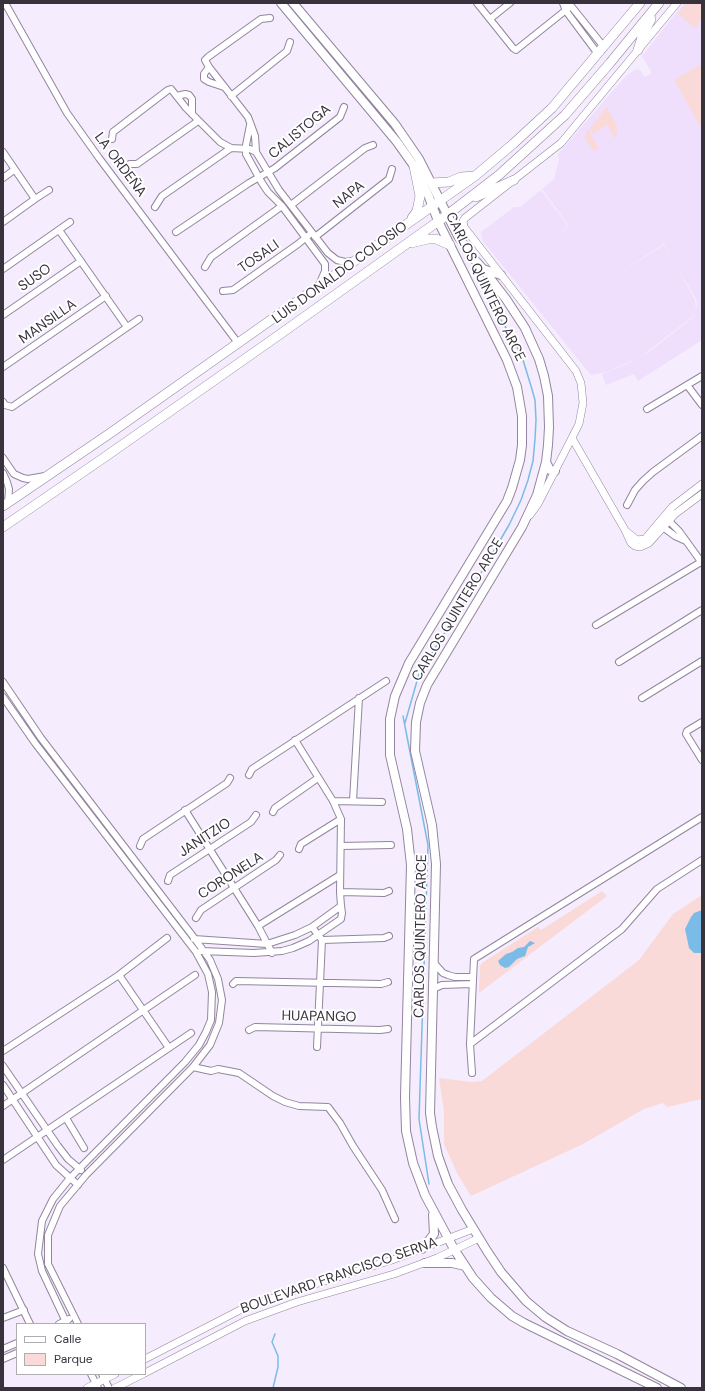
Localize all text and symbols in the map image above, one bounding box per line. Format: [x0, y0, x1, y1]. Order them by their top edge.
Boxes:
street label: CALISTOGA [266, 101, 334, 163]
street label: LA ORDEÑA [90, 130, 150, 200]
street label: NAPA [330, 178, 368, 212]
street label: CARLOS QUINTERO ARCE [442, 210, 528, 364]
street label: LUIS DONALDO COLOSIO [269, 218, 411, 328]
street label: TOSALI [235, 237, 283, 277]
street label: SUSO [15, 261, 55, 295]
street label: MANSILLA [16, 296, 80, 348]
street label: CARLOS QUINTERO ARCE [409, 536, 507, 684]
street label: JANITZIO [176, 815, 234, 861]
street label: CORONELA [195, 849, 267, 903]
street label: CARLOS QUINTERO ARCE [411, 854, 431, 1018]
street label: HUAPANGO [281, 1008, 357, 1026]
street label: BOULEVARD FRANCISCO SERNA [238, 1234, 440, 1318]
legend [16, 1323, 146, 1375]
text: Calle [54, 1331, 81, 1347]
text: Parque [54, 1351, 93, 1367]

